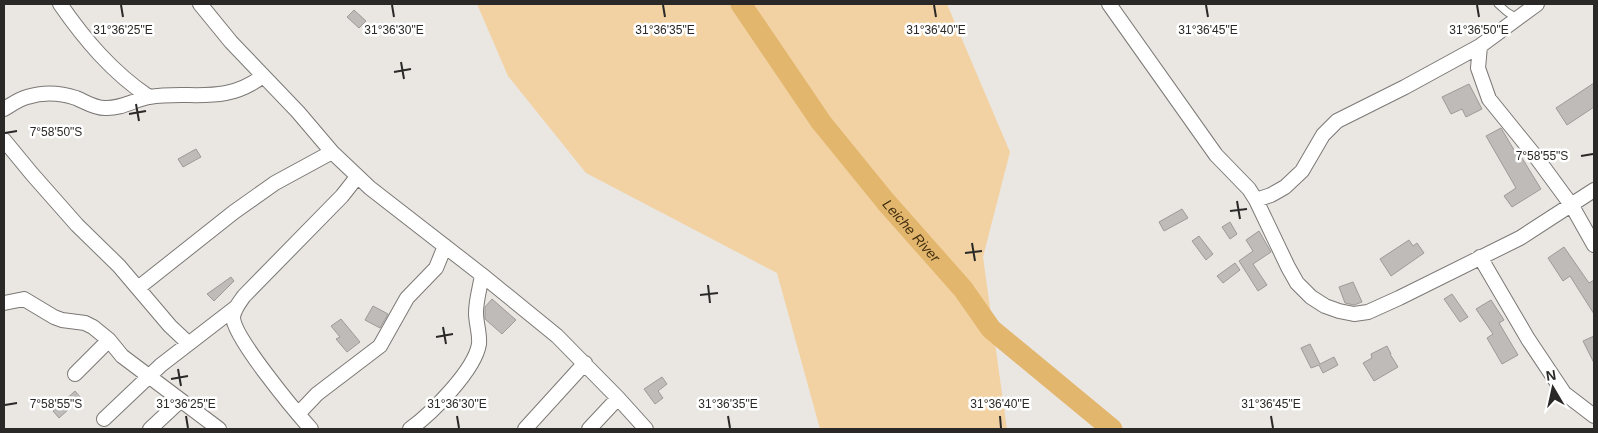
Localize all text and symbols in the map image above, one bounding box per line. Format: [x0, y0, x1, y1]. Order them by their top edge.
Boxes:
text: 31°36'25"E [93, 23, 153, 37]
text: 31°36'30"E [364, 23, 424, 37]
text: 31°36'35"E [635, 23, 695, 37]
text: 31°36'40"E [906, 23, 966, 37]
text: 31°36'45"E [1178, 23, 1238, 37]
text: 31°36'50"E [1449, 23, 1509, 37]
text: 7°58'50"S [30, 125, 82, 139]
text: 7°58'55"S [1516, 149, 1568, 163]
water label: Leiche River [880, 196, 944, 266]
north arrow [1528, 363, 1578, 413]
text: N [1545, 366, 1557, 384]
text: 7°58'55"S [30, 397, 82, 411]
text: 31°36'25"E [156, 397, 216, 411]
text: 31°36'30"E [427, 397, 487, 411]
text: 31°36'35"E [698, 397, 758, 411]
text: 31°36'40"E [970, 397, 1030, 411]
text: 31°36'45"E [1241, 397, 1301, 411]

